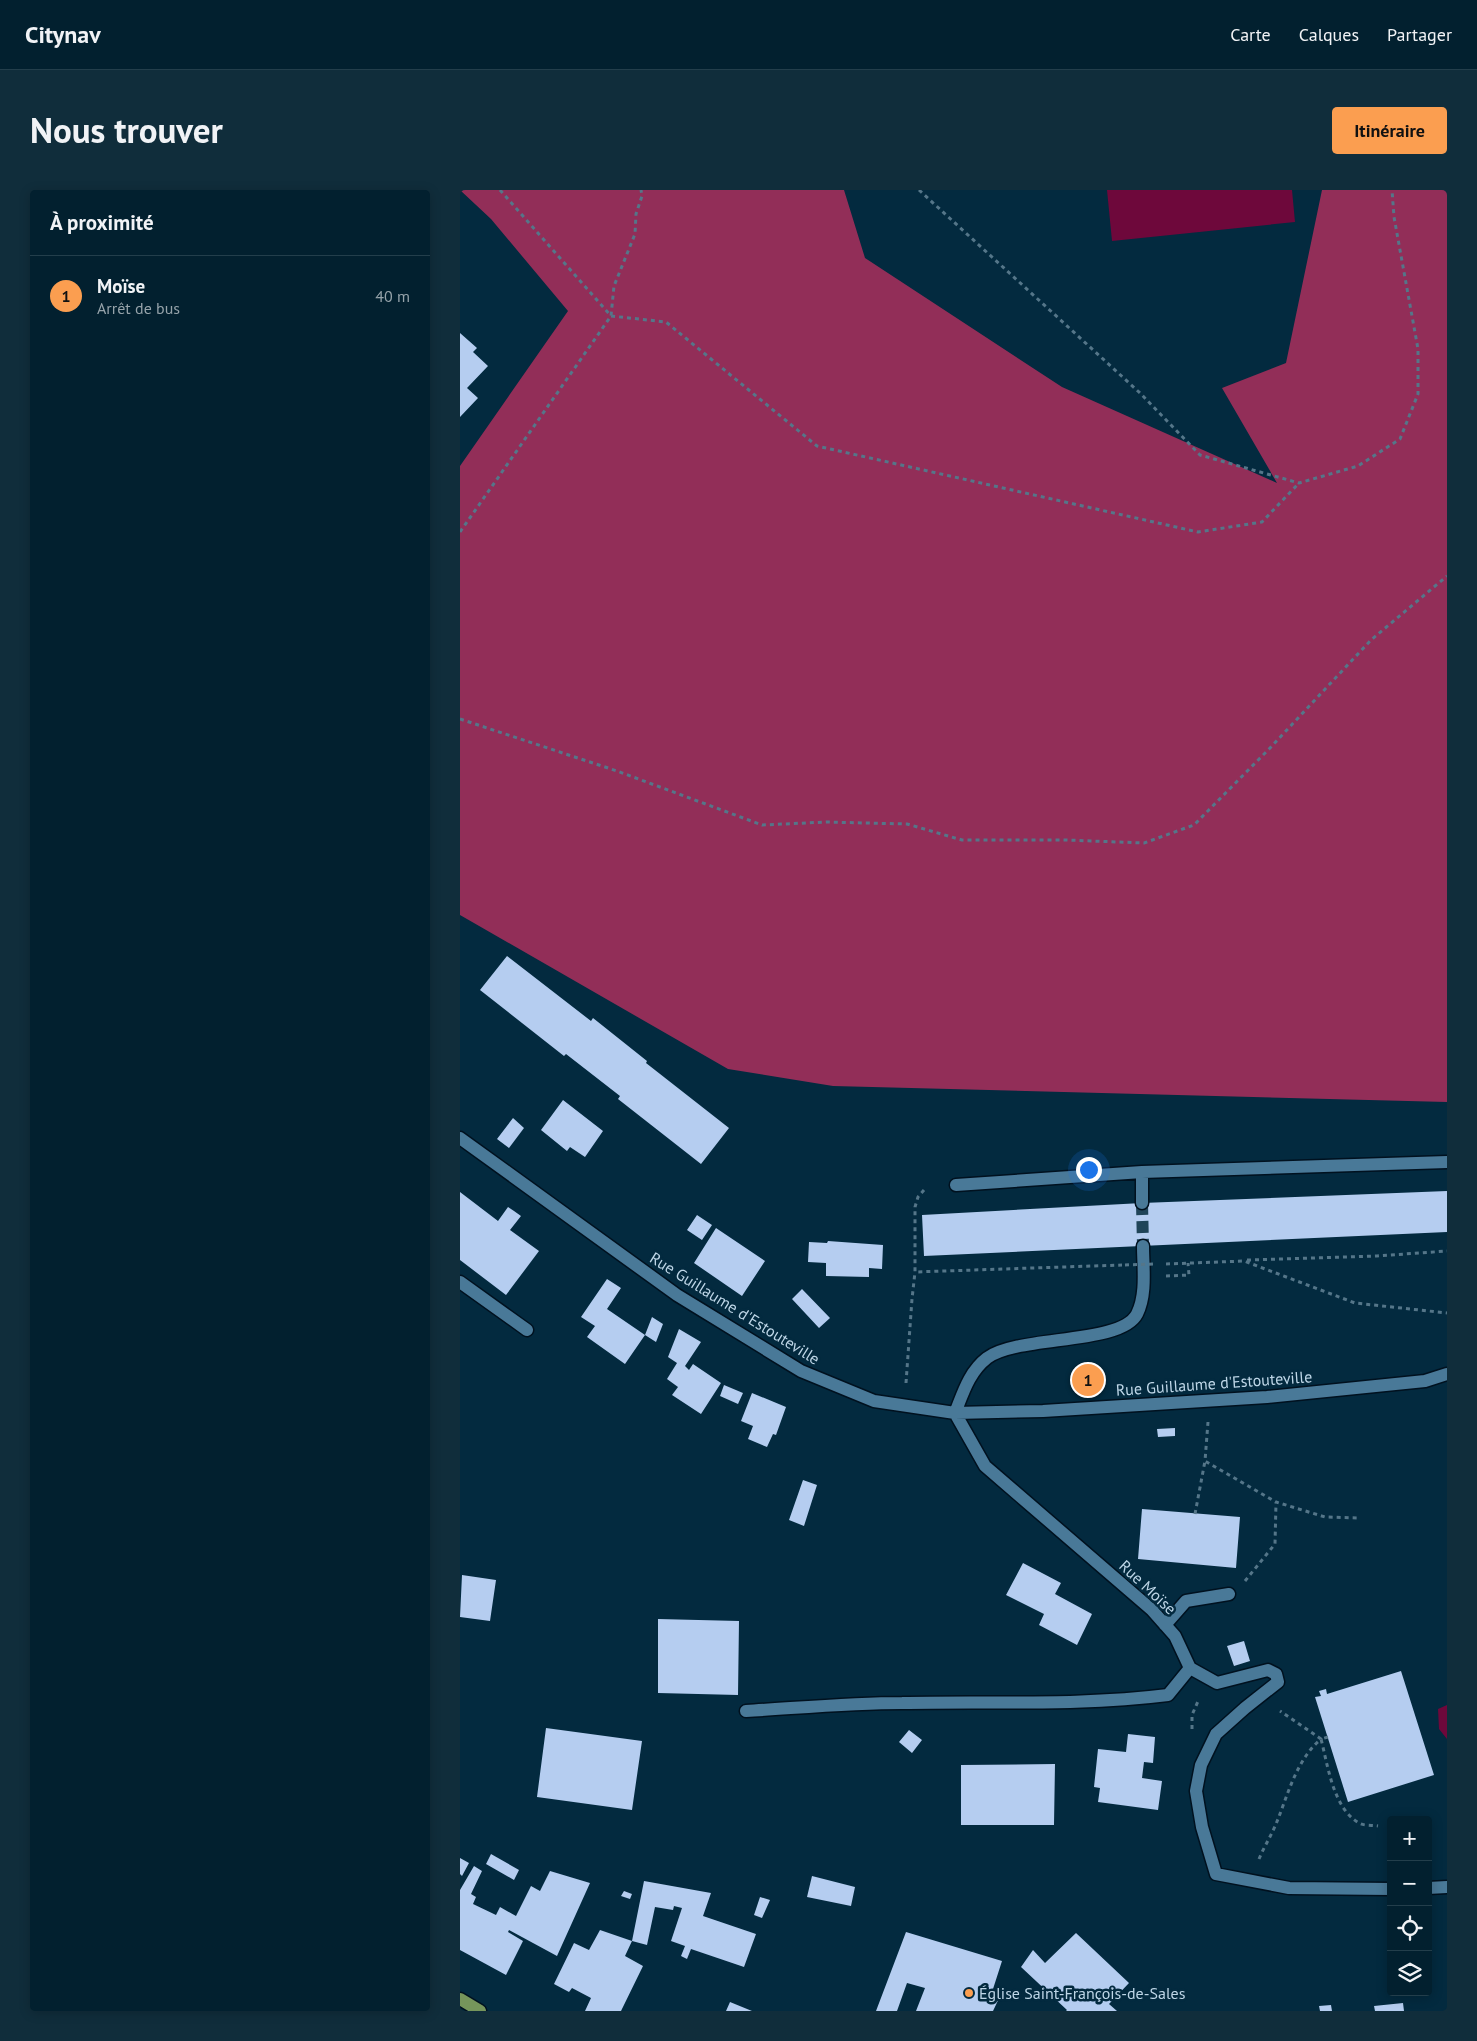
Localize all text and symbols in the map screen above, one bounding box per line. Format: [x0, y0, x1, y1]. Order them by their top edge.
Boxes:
text: Citynav [25, 19, 101, 50]
text: Carte [1230, 23, 1271, 46]
text: Calques [1299, 23, 1359, 46]
text: Partager [1387, 23, 1452, 46]
text: Nous trouver [30, 107, 223, 153]
button: Itinéraire [1332, 107, 1447, 154]
text: À proximité [50, 209, 154, 236]
text: Moïse [97, 274, 145, 298]
text: 1 [61, 286, 71, 306]
text: 40 m [375, 286, 410, 306]
text: Arrêt de bus [97, 298, 180, 318]
your location [1076, 1157, 1102, 1183]
street label: Rue Guillaume d'Estouteville [646, 1247, 824, 1369]
pin: 1 [1072, 1361, 1104, 1399]
street label: Rue Guillaume d'Estouteville [1115, 1366, 1313, 1400]
street label: Rue Moïse [1115, 1556, 1181, 1618]
map controls [1387, 1816, 1432, 1996]
button: + [1387, 1816, 1432, 1861]
button: − [1387, 1861, 1432, 1906]
button: locate [1387, 1906, 1432, 1951]
button: layers [1387, 1951, 1432, 1996]
place label: Église Saint-François-de-Sales [979, 1983, 1186, 2003]
marker: Église Saint-François-de-Sales [963, 1987, 975, 1999]

